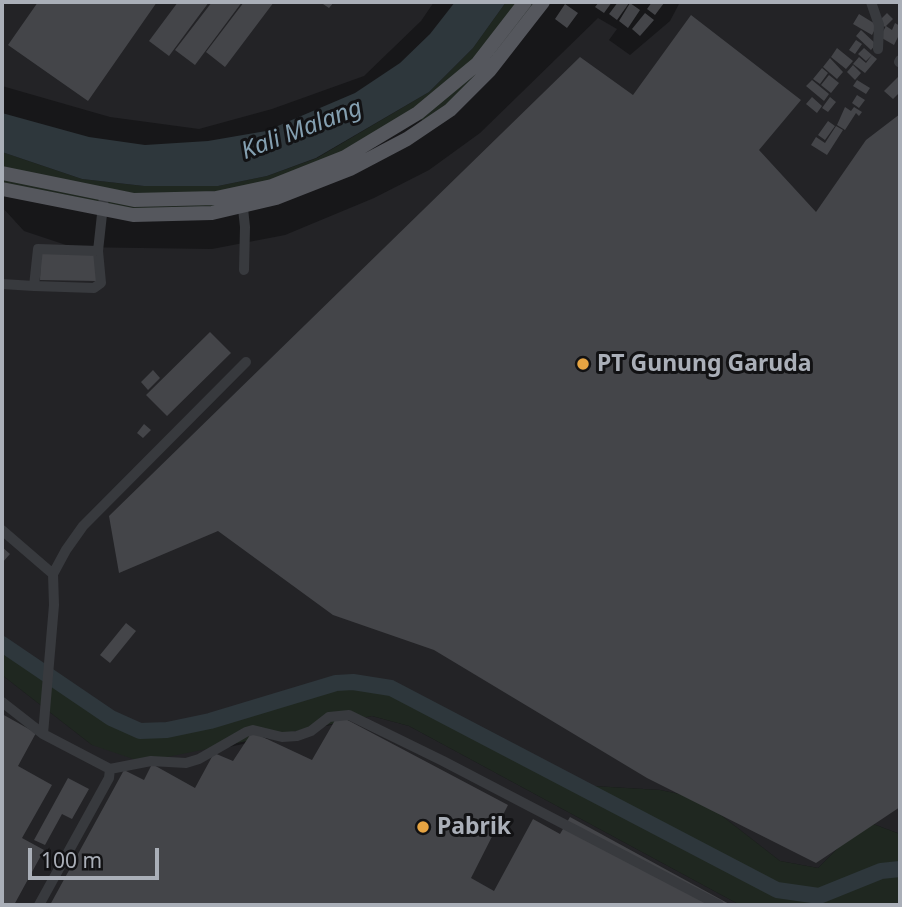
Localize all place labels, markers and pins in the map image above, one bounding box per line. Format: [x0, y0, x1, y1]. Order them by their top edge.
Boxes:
place label: PT Gunung Garuda [597, 350, 811, 378]
marker: PT Gunung Garuda [575, 356, 591, 372]
place label: Pabrik [437, 813, 511, 841]
marker: Pabrik [415, 819, 431, 835]

